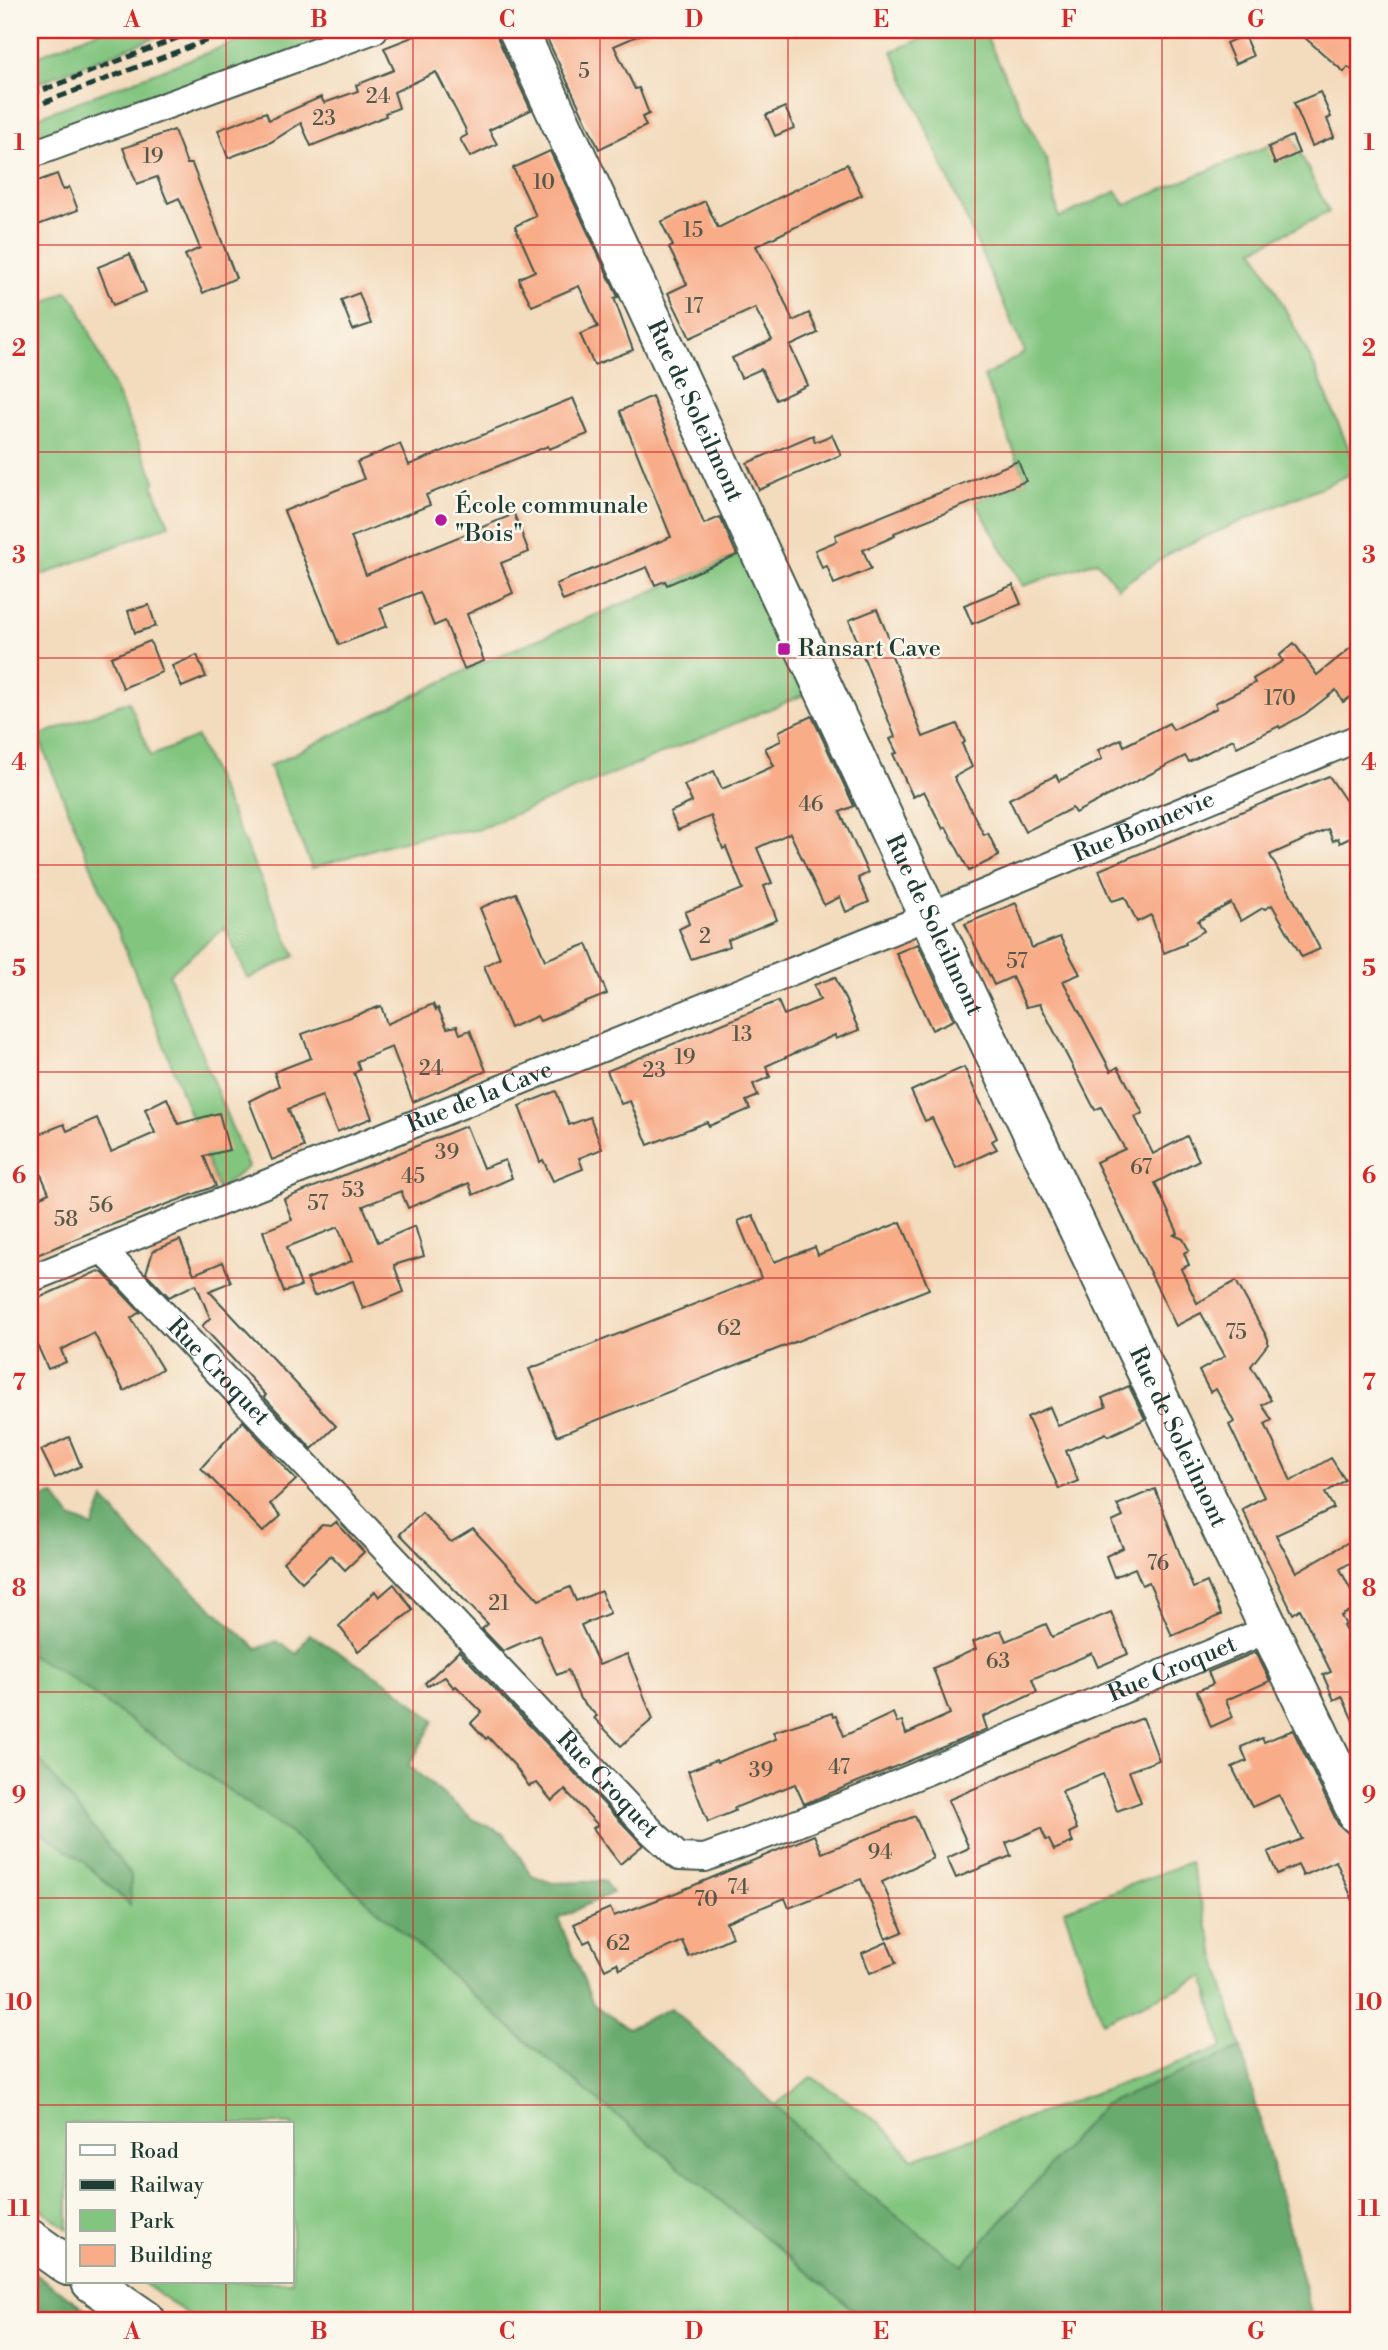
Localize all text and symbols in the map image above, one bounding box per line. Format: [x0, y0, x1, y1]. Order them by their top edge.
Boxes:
text: A [123, 6, 141, 34]
text: B [310, 6, 328, 34]
text: C [499, 6, 515, 34]
text: D [685, 6, 703, 34]
text: E [873, 6, 889, 34]
text: F [1061, 6, 1077, 34]
text: G [1247, 6, 1265, 34]
house number: 5 [578, 59, 590, 85]
house number: 24 [366, 84, 390, 110]
house number: 23 [312, 106, 336, 132]
text: 1 [13, 129, 25, 157]
text: 1 [1363, 129, 1375, 157]
house number: 19 [142, 144, 164, 170]
house number: 10 [533, 170, 555, 196]
house number: 15 [683, 218, 703, 244]
house number: 17 [685, 294, 704, 320]
street label: Rue de Soleilmont [640, 315, 750, 507]
text: 2 [12, 335, 26, 363]
text: 2 [1362, 335, 1376, 363]
place label: École communale "Bois" [455, 490, 648, 549]
marker: École communale "Bois" [433, 512, 449, 528]
text: 3 [12, 542, 26, 570]
text: 3 [1362, 542, 1376, 570]
place label: Ransart Cave [798, 634, 941, 664]
marker: Ransart Cave [776, 641, 792, 657]
house number: 170 [1264, 686, 1296, 712]
text: 4 [11, 749, 27, 777]
text: 4 [1361, 749, 1377, 777]
street label: Rue Bonnevie [1069, 784, 1219, 870]
house number: 46 [798, 792, 824, 818]
street label: Rue de Soleilmont [878, 830, 990, 1021]
house number: 2 [699, 924, 711, 950]
house number: 57 [1006, 949, 1028, 975]
text: 5 [12, 955, 26, 983]
text: 5 [1362, 955, 1376, 983]
house number: 13 [732, 1022, 752, 1048]
house number: 19 [674, 1045, 696, 1071]
street label: Rue de la Cave [402, 1055, 557, 1140]
house number: 24 [419, 1056, 443, 1082]
house number: 23 [642, 1058, 666, 1084]
house number: 39 [435, 1140, 459, 1166]
house number: 67 [1130, 1155, 1153, 1181]
text: 6 [12, 1162, 26, 1190]
text: 6 [1362, 1162, 1376, 1190]
house number: 45 [401, 1164, 425, 1190]
house number: 53 [341, 1178, 365, 1204]
house number: 57 [307, 1191, 329, 1217]
house number: 56 [89, 1193, 113, 1219]
house number: 58 [54, 1207, 78, 1233]
street label: Rue Croquet [161, 1312, 276, 1433]
house number: 62 [717, 1316, 741, 1342]
house number: 75 [1225, 1320, 1247, 1346]
street label: Rue de Soleilmont [1122, 1342, 1234, 1533]
text: 7 [12, 1369, 26, 1397]
text: 7 [1362, 1369, 1376, 1397]
house number: 76 [1147, 1551, 1170, 1577]
text: 8 [12, 1575, 26, 1603]
text: 8 [1362, 1575, 1376, 1603]
house number: 21 [488, 1591, 510, 1617]
street label: Rue Croquet [1104, 1629, 1242, 1709]
house number: 63 [986, 1649, 1010, 1675]
street label: Rue Croquet [550, 1725, 665, 1845]
house number: 47 [828, 1755, 851, 1781]
house number: 39 [749, 1758, 773, 1784]
text: 9 [12, 1782, 26, 1810]
text: 9 [1362, 1782, 1376, 1810]
house number: 94 [867, 1840, 893, 1866]
house number: 74 [727, 1875, 749, 1901]
house number: 70 [694, 1887, 718, 1913]
house number: 62 [606, 1931, 630, 1957]
text: 10 [5, 1989, 33, 2017]
text: 10 [1355, 1989, 1383, 2017]
legend [66, 2122, 294, 2284]
text: Road [130, 2139, 179, 2165]
text: Railway [130, 2173, 205, 2199]
text: 11 [8, 2195, 30, 2223]
text: 11 [1358, 2195, 1380, 2223]
text: Park [130, 2209, 175, 2235]
text: Building [129, 2243, 212, 2269]
text: A [123, 2318, 141, 2346]
text: B [310, 2318, 328, 2346]
text: C [499, 2318, 515, 2346]
text: D [685, 2318, 703, 2346]
text: E [873, 2318, 889, 2346]
text: F [1061, 2318, 1077, 2346]
text: G [1247, 2318, 1265, 2346]

